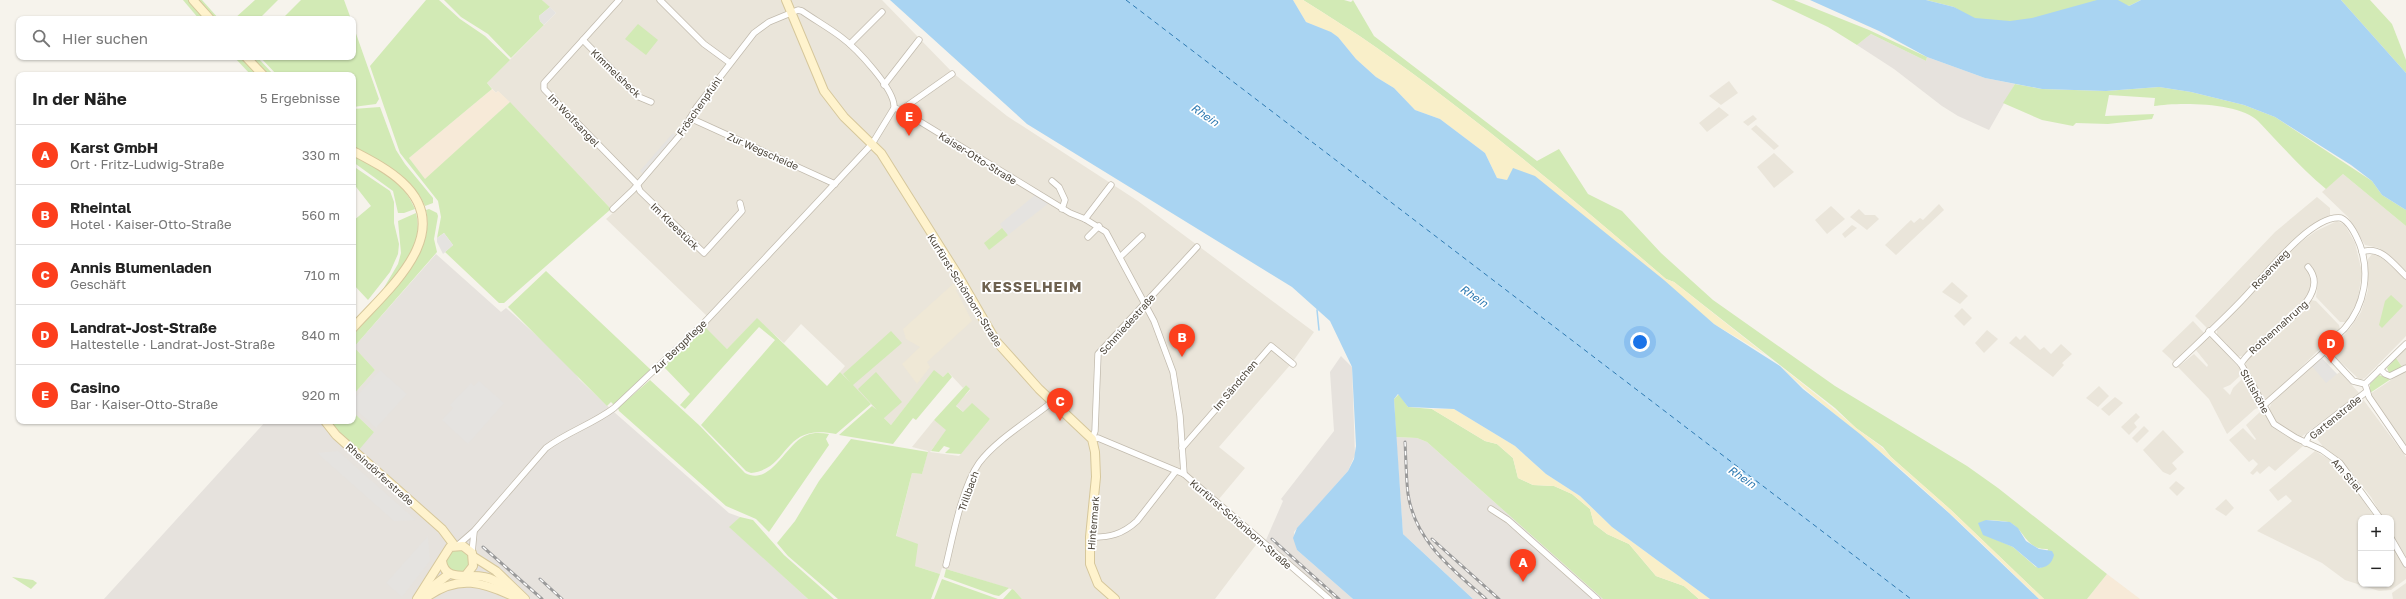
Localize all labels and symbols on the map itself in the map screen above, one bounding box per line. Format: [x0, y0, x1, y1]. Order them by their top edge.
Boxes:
street label: Kimmelsheck [589, 46, 644, 100]
street label: Fröschenpfuhl [674, 74, 724, 138]
street label: Im Wolfsangel [546, 91, 602, 149]
water label: Rhein [1189, 101, 1223, 129]
pin: E [896, 103, 922, 136]
street label: Kaiser-Otto-Straße [937, 129, 1019, 187]
street label: Zur Wegscheide [726, 130, 801, 172]
street label: Im Kleestück [648, 200, 702, 252]
street label: Kurfürst-Schönborn-Straße [925, 231, 1005, 349]
street label: Rosenweg [2249, 247, 2291, 291]
district label: KESSELHEIM [982, 278, 1082, 295]
water label: Rhein [1458, 282, 1492, 310]
street label: Schmiedestraße [1097, 291, 1158, 357]
street label: Rothennahrung [2246, 297, 2310, 357]
street label: Zur Bergpflege [649, 317, 709, 375]
pin: B [1169, 324, 1195, 357]
pin: D [2318, 330, 2344, 363]
your location [1630, 332, 1650, 352]
street label: Im Sändchen [1210, 357, 1260, 413]
street label: Stillshöhe [2238, 367, 2272, 415]
pin: C [1047, 388, 1073, 421]
street label: Gartenstraße [2307, 392, 2363, 442]
street label: Rheindörferstraße [343, 440, 417, 508]
street label: Am Stiel [2329, 456, 2365, 494]
water label: Rhein [1726, 463, 1760, 491]
street label: Trillbach [955, 469, 981, 513]
street label: Kurfürst-Schönborn-Straße [1188, 477, 1294, 572]
street label: Hintermark [1085, 495, 1101, 550]
pin: A [1510, 549, 1536, 582]

